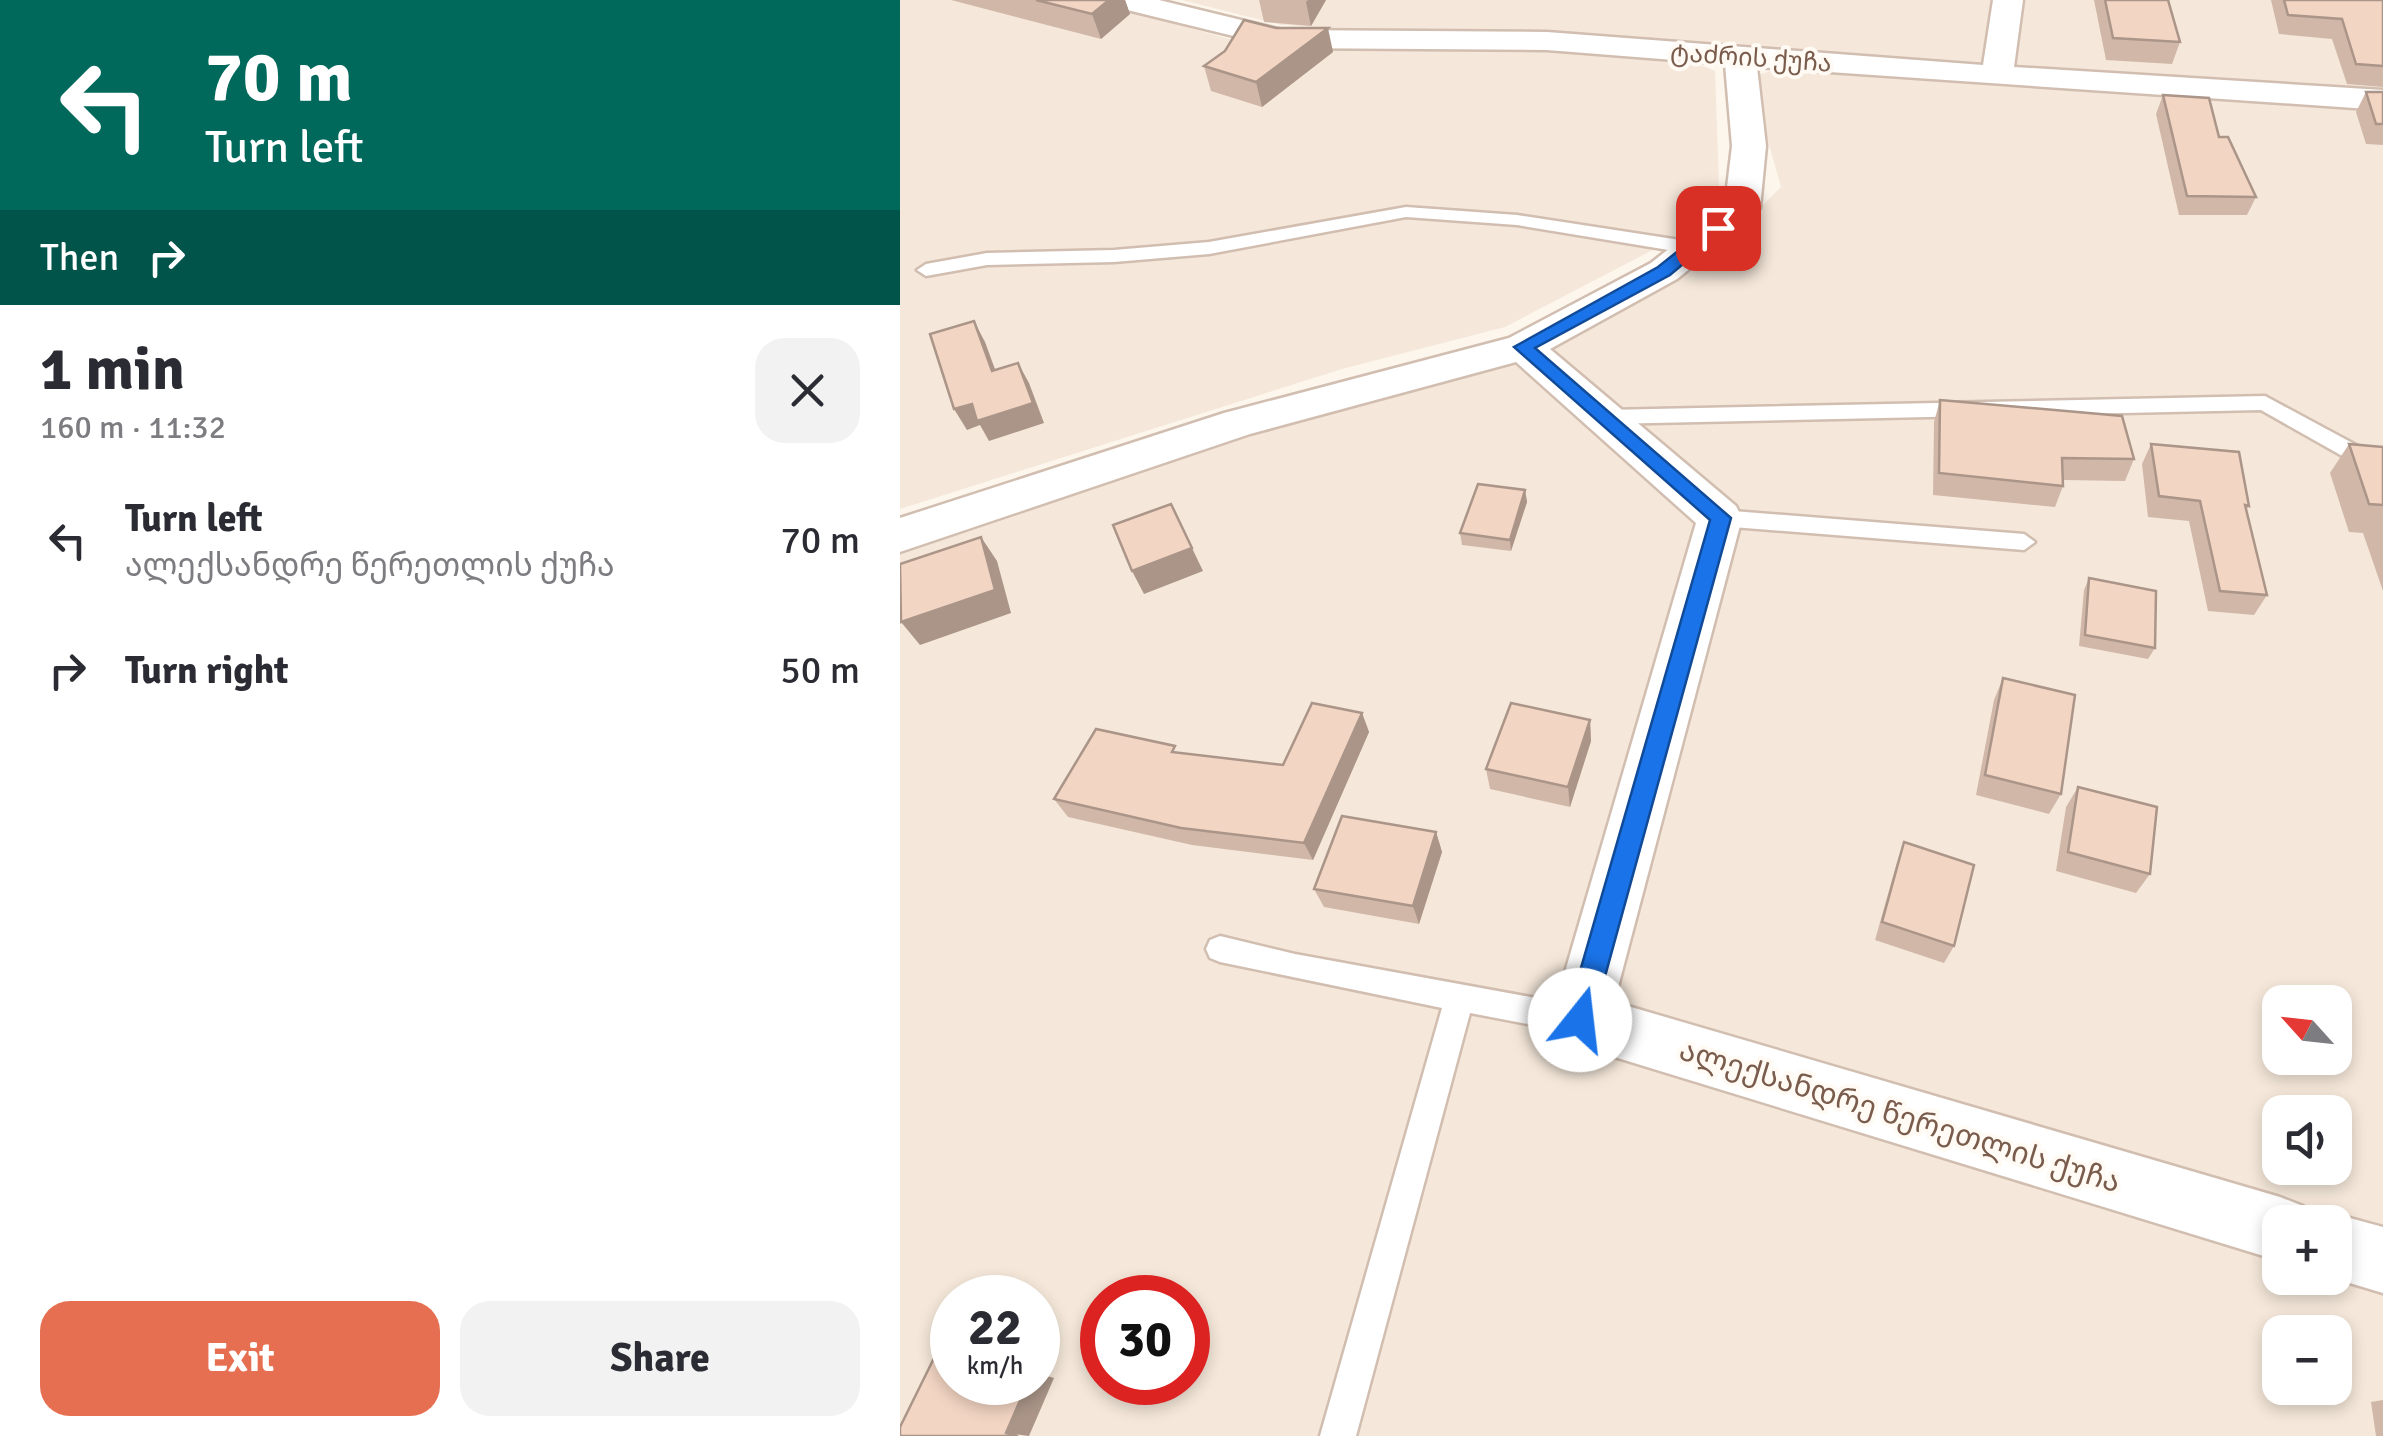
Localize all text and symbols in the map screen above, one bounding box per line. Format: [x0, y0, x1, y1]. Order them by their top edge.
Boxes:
text: 70 m [205, 34, 353, 120]
street label: ტაძრის ქუჩა [1669, 36, 1833, 79]
icon: left [40, 40, 170, 170]
text: Turn left [205, 120, 364, 175]
pin [1676, 186, 1761, 271]
icon: arrive [1691, 201, 1746, 256]
icon: right [139, 230, 194, 285]
text: Then [40, 234, 119, 281]
text: 1 min [40, 333, 185, 407]
button: close [755, 338, 860, 443]
text: 160 m · 11:32 [40, 408, 226, 447]
text: Turn left [125, 495, 263, 542]
icon: left [40, 513, 95, 568]
text: 70 m [780, 517, 860, 564]
text: ალექსანდრე წერეთლის ქუჩა [125, 546, 615, 585]
icon: right [40, 643, 95, 698]
text: Turn right [125, 647, 289, 694]
text: 50 m [780, 647, 860, 694]
position arrow [1528, 968, 1632, 1072]
north arrow [2262, 985, 2352, 1075]
map controls [2262, 985, 2352, 1405]
street label: ალექსანდრე წერეთლის ქუჩა [1675, 1032, 2125, 1201]
button: sound [2262, 1095, 2352, 1185]
button: + [2262, 1205, 2352, 1295]
speed limit sign: 30 [1080, 1275, 1210, 1405]
text: 22 [968, 1297, 1022, 1359]
button: Exit [40, 1301, 440, 1416]
button: Share [460, 1301, 860, 1416]
button: − [2262, 1315, 2352, 1405]
text: km/h [967, 1350, 1023, 1381]

